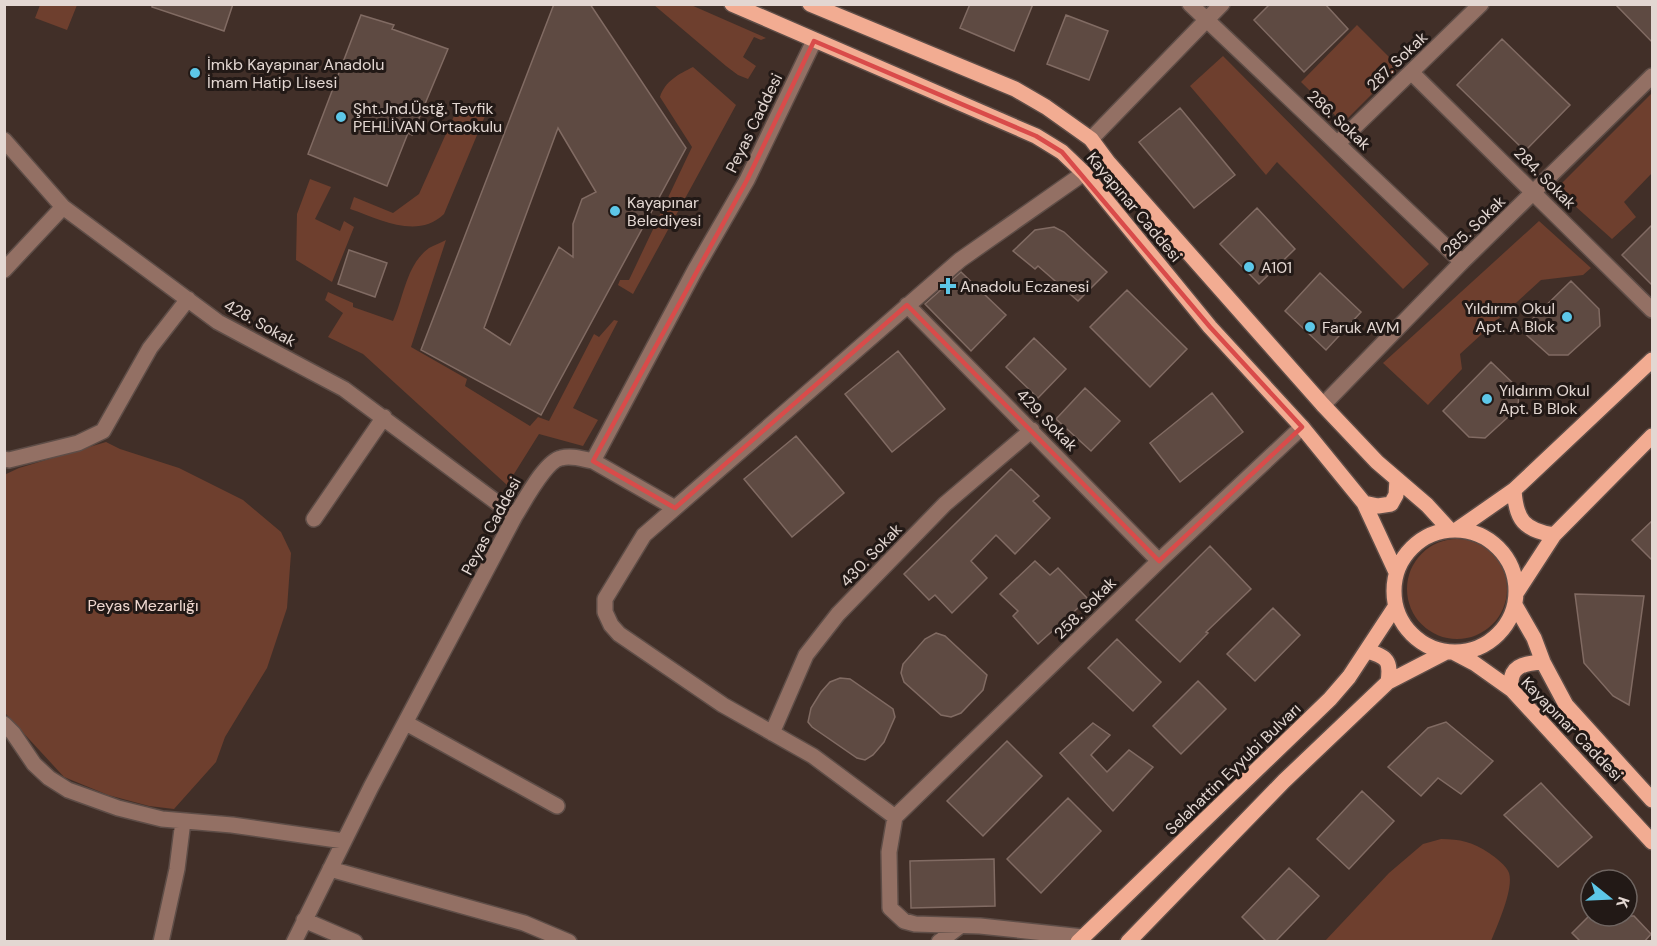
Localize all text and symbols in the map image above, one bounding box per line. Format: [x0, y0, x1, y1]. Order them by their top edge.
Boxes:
street label: 287. Sokak [1362, 27, 1432, 95]
place label: İmkb Kayapınar Anadolu İmam Hatip Lisesi [207, 54, 384, 93]
marker: İmkb Kayapınar Anadolu İmam Hatip Lisesi [188, 66, 202, 80]
street label: Peyas Caddesi [721, 70, 787, 176]
street label: 286. Sokak [1303, 85, 1375, 155]
place label: Şht.Jnd.Üstğ. Tevfik PEHLİVAN Ortaokulu [353, 98, 502, 137]
marker: Şht.Jnd.Üstğ. Tevfik PEHLİVAN Ortaokulu [334, 110, 348, 124]
street label: 284. Sokak [1510, 143, 1580, 213]
street label: Kayapınar Caddesi [1082, 148, 1186, 266]
street label: 285. Sokak [1438, 191, 1510, 261]
place label: Kayapınar Belediyesi [627, 192, 701, 231]
marker: Kayapınar Belediyesi [608, 204, 622, 218]
place label: A101 [1261, 257, 1292, 278]
marker: A101 [1242, 260, 1256, 274]
place label: Anadolu Eczanesi [960, 276, 1089, 297]
marker: Anadolu Eczanesi [941, 279, 955, 293]
street label: 428. Sokak [220, 295, 300, 351]
place label: Yıldırım Okul Apt. A Blok [1464, 298, 1555, 337]
marker: Yıldırım Okul Apt. A Blok [1560, 310, 1574, 324]
place label: Faruk AVM [1322, 317, 1399, 338]
marker: Faruk AVM [1303, 320, 1317, 334]
place label: Yıldırım Okul Apt. B Blok [1499, 380, 1590, 419]
street label: 429. Sokak [1012, 384, 1082, 456]
marker: Yıldırım Okul Apt. B Blok [1480, 392, 1494, 406]
street label: Peyas Caddesi [456, 473, 526, 579]
street label: 430. Sokak [836, 519, 906, 591]
street label: 258. Sokak [1049, 572, 1121, 644]
park label: Peyas Mezarlığı [87, 595, 199, 616]
street label: Kayapınar Caddesi [1517, 672, 1627, 786]
street label: Selahattin Eyyubi Bulvarı [1161, 699, 1305, 839]
north arrow [1579, 868, 1639, 928]
text: K [1611, 894, 1634, 911]

